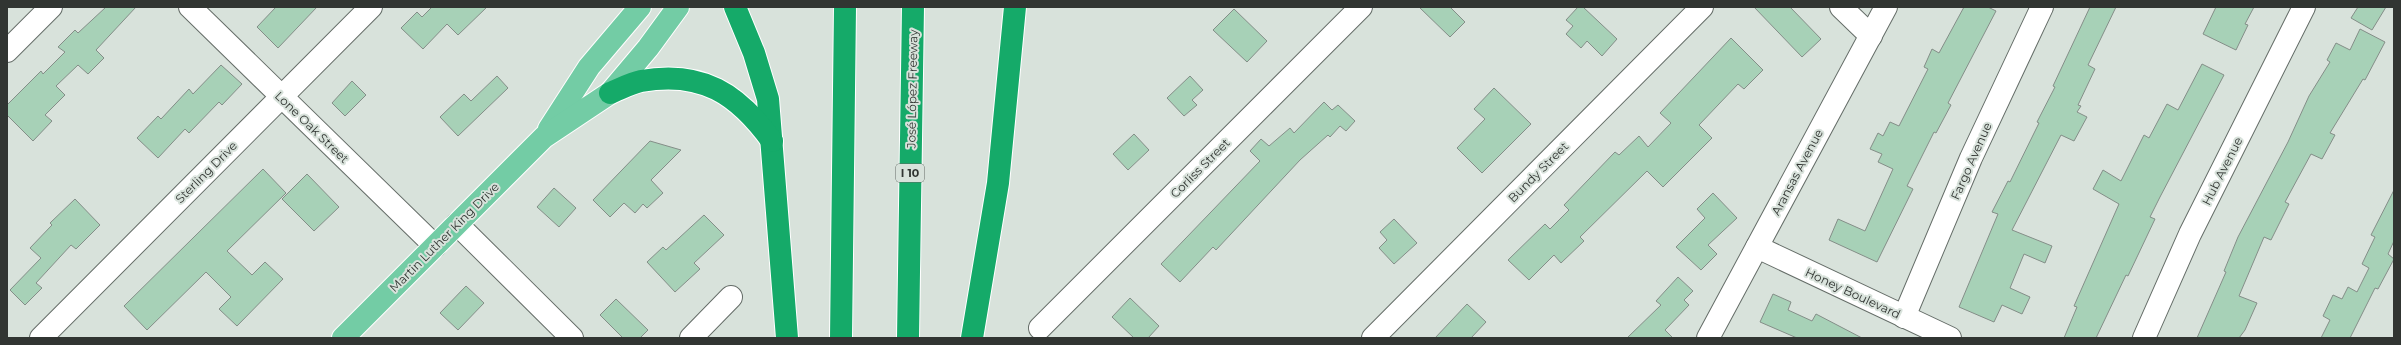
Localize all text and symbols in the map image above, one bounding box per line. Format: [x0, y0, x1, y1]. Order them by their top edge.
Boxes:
street label: José López Freeway [903, 29, 921, 150]
street label: Lone Oak Street [272, 88, 352, 166]
street label: Fargo Avenue [1947, 120, 1995, 202]
street label: Aransas Avenue [1768, 126, 1826, 218]
street label: Hub Avenue [2198, 134, 2246, 208]
street label: Corliss Street [1167, 135, 1233, 201]
street label: Sterling Drive [172, 138, 240, 206]
street label: Bundy Street [1505, 139, 1571, 205]
road number: I 10 [896, 164, 924, 182]
street label: Martin Luther King Drive [386, 179, 502, 295]
street label: Honey Boulevard [1803, 264, 1903, 322]

